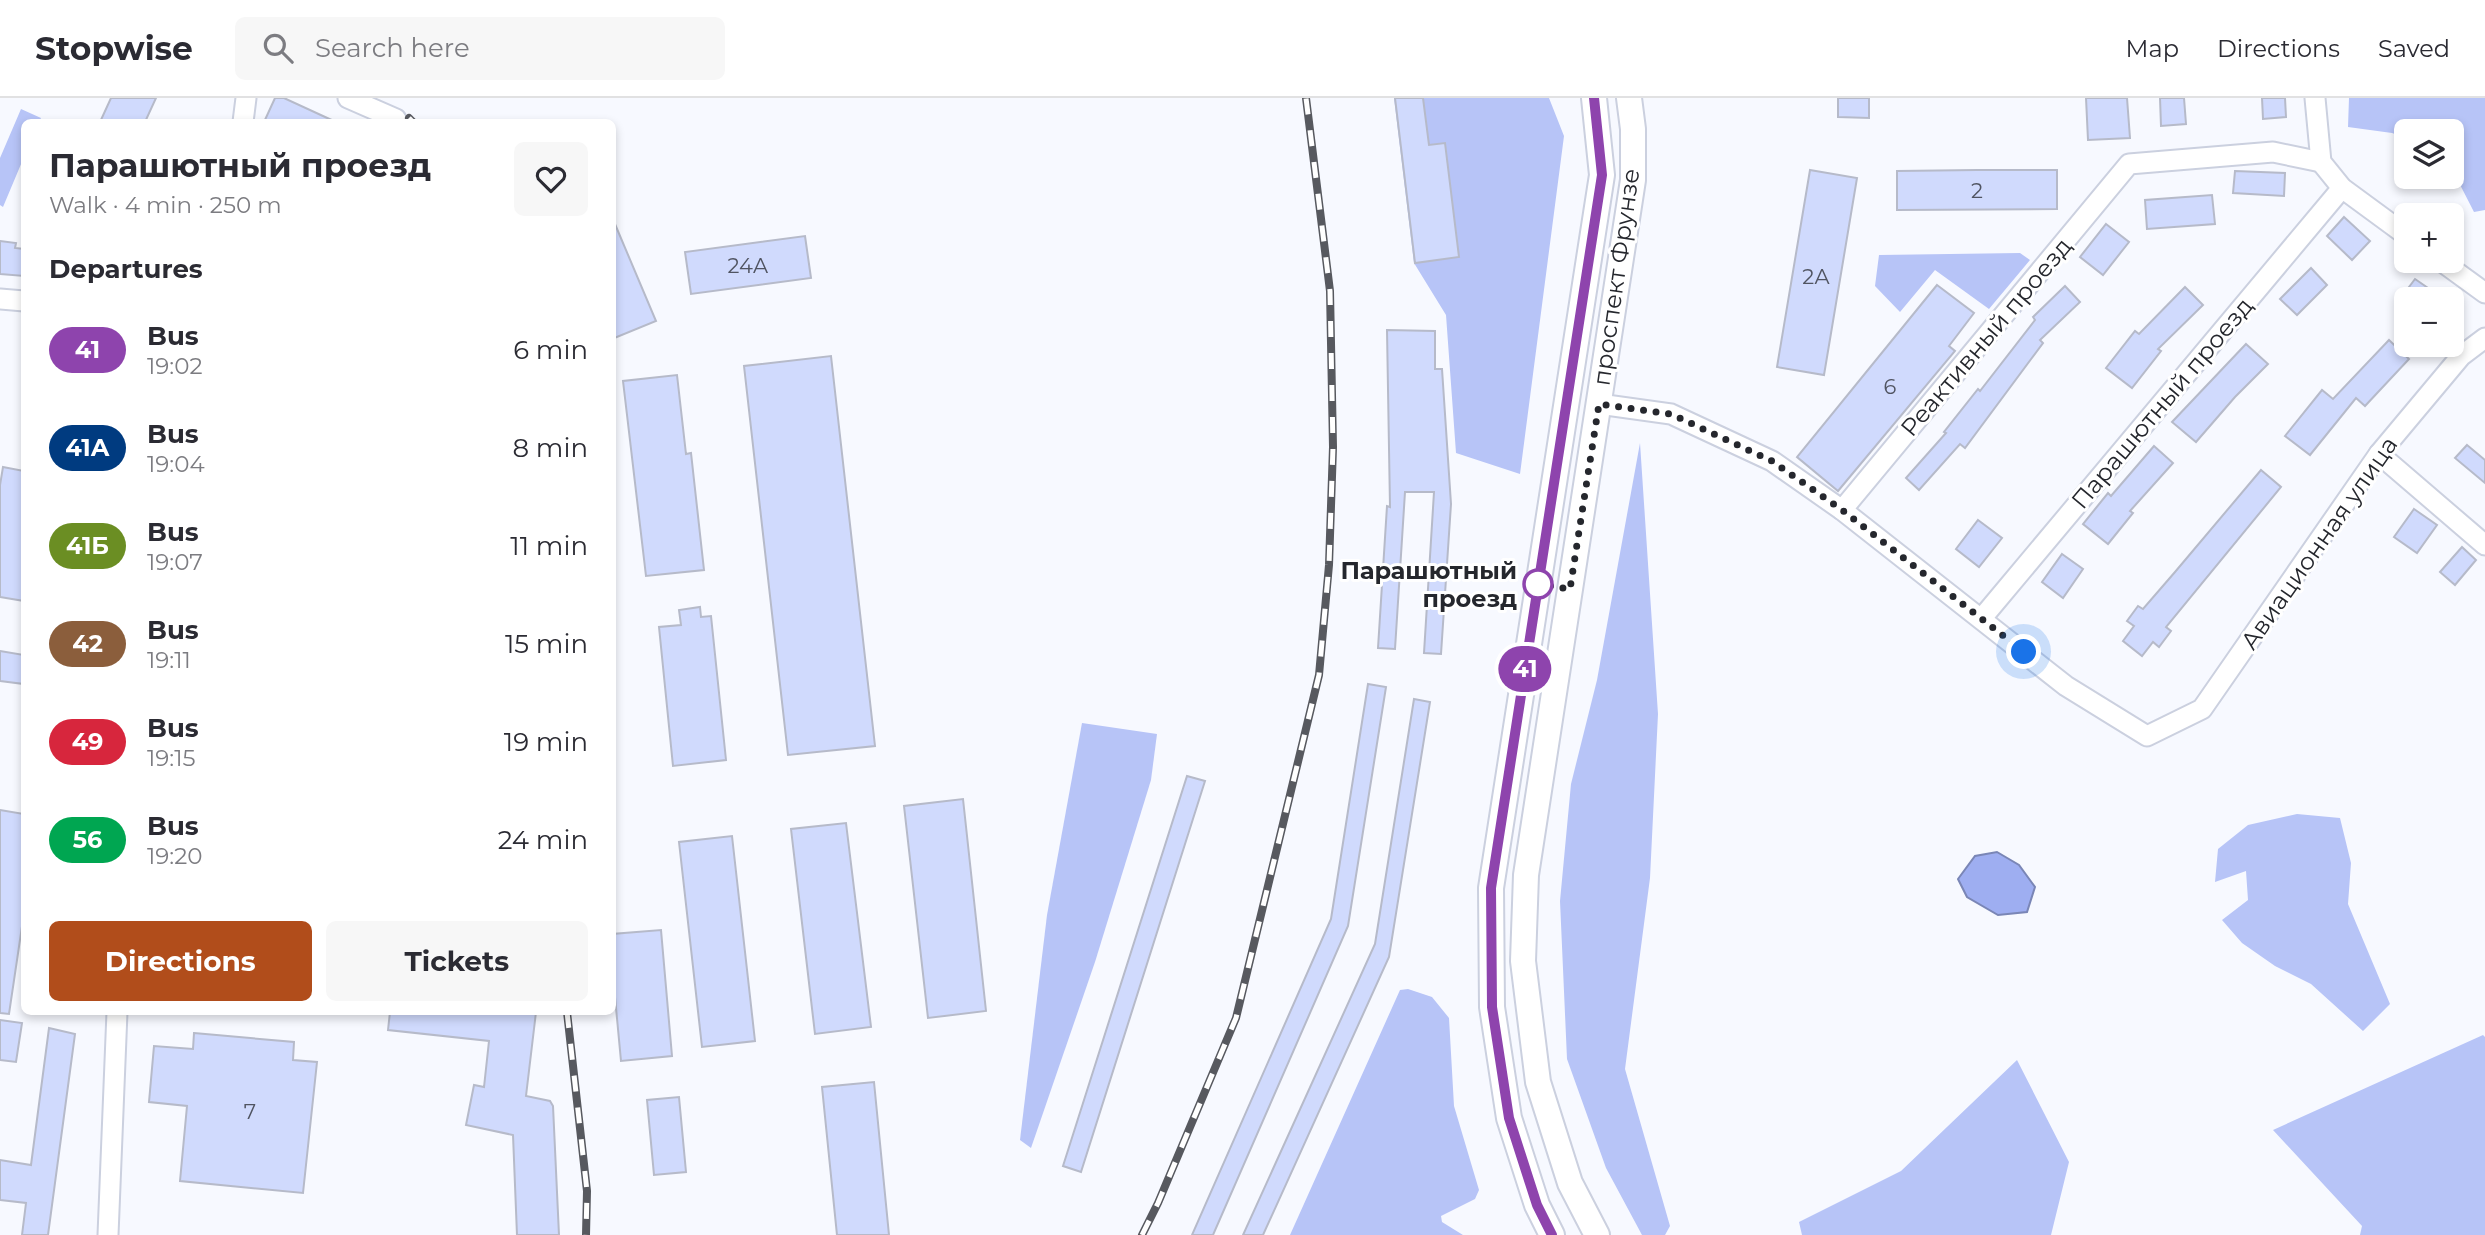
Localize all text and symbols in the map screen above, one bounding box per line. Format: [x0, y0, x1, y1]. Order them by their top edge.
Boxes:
search box [235, 17, 725, 80]
text: Stopwise [35, 28, 193, 68]
icon: search [259, 29, 297, 67]
text: Search here [315, 32, 470, 64]
text: Map [2126, 34, 2179, 63]
text: Directions [2217, 34, 2340, 63]
text: Saved [2378, 34, 2450, 63]
map controls [2394, 119, 2464, 357]
button: layers [2394, 119, 2464, 189]
button: heart [514, 142, 588, 216]
text: Парашютный проезд [49, 145, 431, 185]
street label: проспект Фрунзе [1586, 166, 1646, 388]
house number: 2 [1971, 178, 1983, 203]
text: Walk · 4 min · 250 m [49, 191, 282, 219]
button: + [2394, 203, 2464, 273]
street label: Реактивный проезд [1894, 232, 2078, 442]
text: Departures [49, 253, 203, 285]
house number: 24А [728, 253, 769, 278]
house number: 2А [1802, 264, 1830, 289]
button: − [2394, 287, 2464, 357]
street label: Парашютный проезд [2065, 291, 2259, 515]
text: Bus [147, 320, 199, 352]
text: 6 min [513, 334, 588, 366]
text: 41 [75, 335, 100, 364]
text: 19:02 [147, 352, 202, 380]
house number: 6 [1884, 374, 1897, 399]
text: Bus [147, 418, 199, 450]
street label: Авиационная улица [2234, 431, 2404, 655]
text: 8 min [512, 432, 588, 464]
text: 41А [65, 433, 110, 462]
text: 19:04 [147, 450, 205, 478]
text: Bus [147, 516, 199, 548]
text: 11 min [510, 530, 588, 562]
text: 41Б [66, 531, 109, 560]
text: 19:07 [147, 548, 203, 576]
place label: Парашютный проезд [1340, 556, 1517, 613]
marker: Парашютный проезд [1523, 569, 1553, 599]
text: Bus [147, 614, 199, 646]
text: 15 min [505, 628, 588, 660]
text: 42 [72, 629, 103, 658]
your location [2006, 634, 2041, 669]
text: 19:11 [147, 646, 191, 674]
line badge: 41 [1494, 646, 1556, 692]
text: 41 [1512, 654, 1538, 683]
text: Bus [147, 712, 199, 744]
text: 19 min [504, 726, 588, 758]
text: 49 [72, 727, 103, 756]
text: 19:15 [147, 744, 196, 772]
text: Bus [147, 810, 199, 842]
text: 24 min [498, 824, 588, 856]
text: 56 [73, 825, 102, 854]
text: 19:20 [147, 842, 202, 870]
button: Directions [49, 921, 312, 1001]
button: Tickets [326, 921, 588, 1001]
house number: 7 [244, 1099, 256, 1124]

